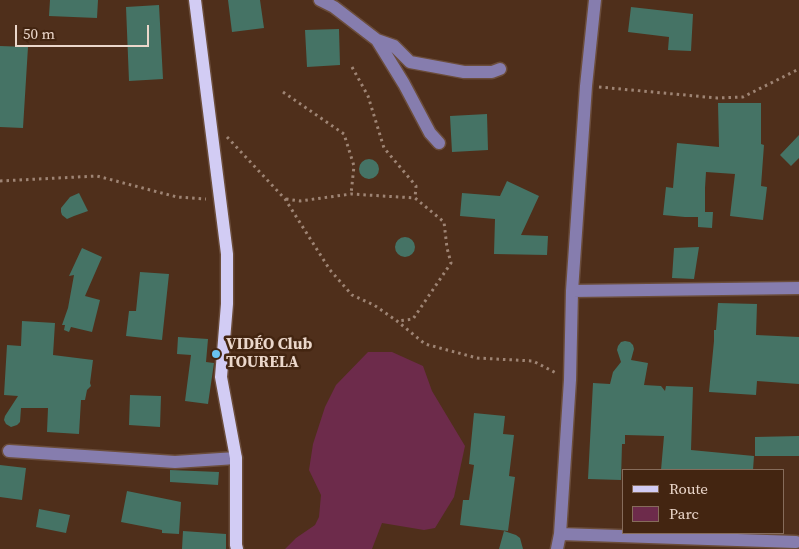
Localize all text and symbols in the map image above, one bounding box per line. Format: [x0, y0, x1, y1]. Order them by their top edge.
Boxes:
scale bar [18, 15, 151, 47]
text: 50 m [23, 23, 55, 44]
place label: VIDÉO Club TOURELA [226, 335, 312, 373]
marker: VIDÉO Club TOURELA [210, 348, 222, 360]
legend [622, 469, 784, 534]
text: Route [669, 478, 708, 499]
text: Parc [669, 503, 699, 524]

